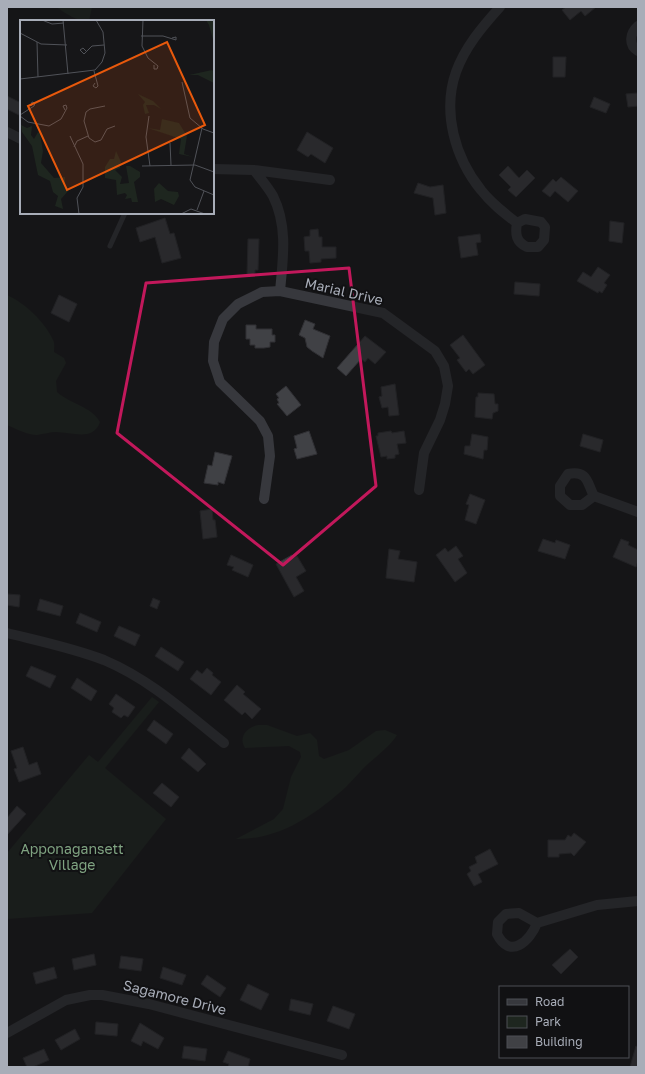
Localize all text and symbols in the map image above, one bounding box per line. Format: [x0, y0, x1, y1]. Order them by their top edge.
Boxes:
inset map [20, 20, 214, 214]
street label: Marial Drive [303, 274, 385, 308]
park label: Apponagansett Village [20, 840, 124, 873]
street label: Sagamore Drive [122, 976, 228, 1018]
legend [499, 986, 629, 1058]
text: Road [535, 994, 564, 1009]
text: Park [535, 1014, 561, 1029]
text: Building [535, 1034, 583, 1049]

